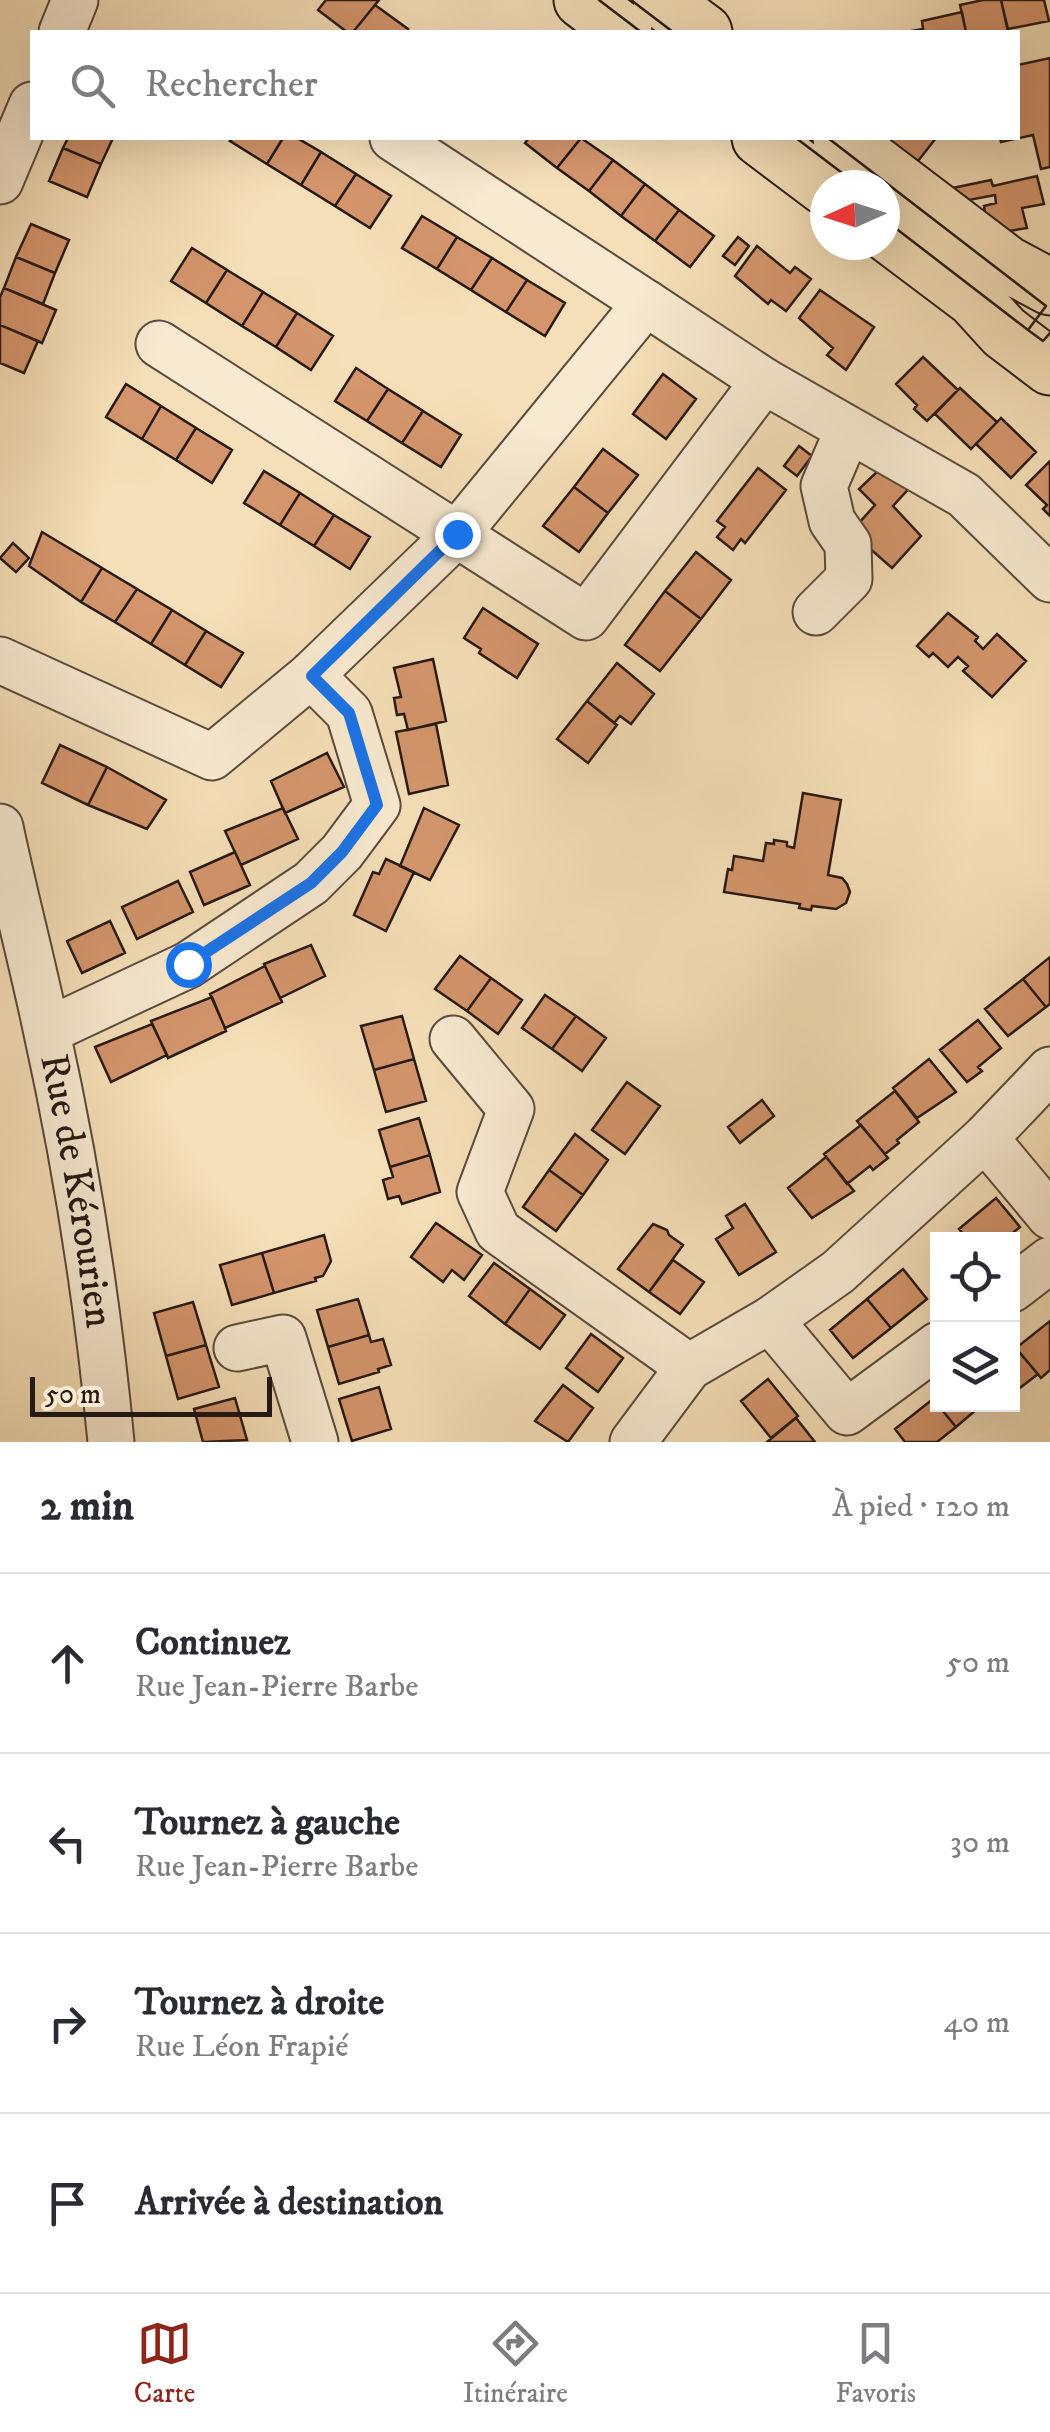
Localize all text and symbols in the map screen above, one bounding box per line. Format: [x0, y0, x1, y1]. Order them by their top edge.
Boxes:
search box [30, 30, 1020, 140]
icon: search [65, 58, 120, 113]
text: Rechercher [145, 61, 318, 109]
north arrow [810, 170, 900, 260]
route end [435, 512, 481, 558]
route start [166, 942, 212, 988]
street label: Rue de Kérourien [27, 1050, 123, 1331]
map controls [930, 1232, 1020, 1412]
button: locate [930, 1232, 1020, 1322]
button: layers [930, 1322, 1020, 1412]
scale bar [30, 1372, 272, 1416]
text: 50 m [45, 1377, 101, 1412]
text: 2 min [40, 1481, 134, 1533]
text: À pied · 120 m [832, 1487, 1010, 1527]
text: Continuez [135, 1619, 291, 1667]
icon: ahead [40, 1636, 95, 1691]
text: 50 m [946, 1643, 1010, 1683]
text: Rue Jean-Pierre Barbe [135, 1667, 419, 1707]
text: Tournez à gauche [135, 1799, 400, 1847]
icon: left [40, 1816, 95, 1871]
text: 30 m [950, 1823, 1010, 1863]
text: Rue Jean-Pierre Barbe [135, 1847, 419, 1887]
text: Tournez à droite [135, 1979, 384, 2027]
icon: right [40, 1996, 95, 2051]
text: 40 m [943, 2003, 1010, 2043]
text: Rue Léon Frapié [135, 2027, 348, 2067]
icon: arrive [40, 2176, 95, 2231]
text: Arrivée à destination [135, 2179, 443, 2227]
tab: Carte [134, 2316, 195, 2411]
tab: Itinéraire [463, 2316, 568, 2411]
tab: Favoris [835, 2316, 916, 2411]

